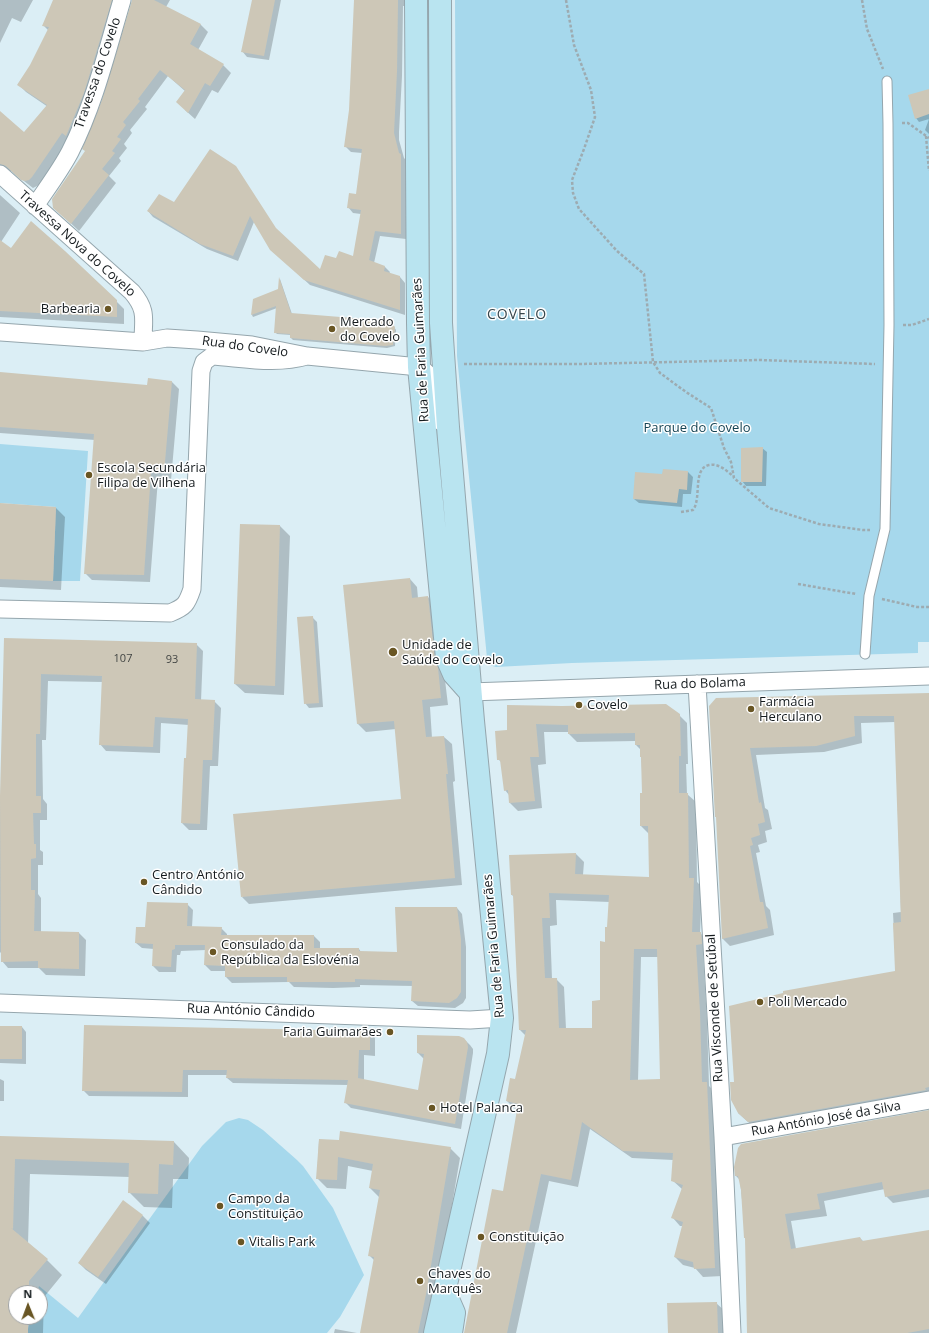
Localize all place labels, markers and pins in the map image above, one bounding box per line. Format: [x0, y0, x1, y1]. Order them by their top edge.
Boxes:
place label: Barbearia [41, 301, 100, 317]
marker: Barbearia [103, 304, 113, 314]
place label: Mercado do Covelo [340, 314, 400, 345]
marker: Mercado do Covelo [327, 324, 337, 334]
place label: Escola Secundária Filipa de Vilhena [97, 460, 206, 491]
marker: Escola Secundária Filipa de Vilhena [84, 470, 94, 480]
place label: Unidade de Saúde do Covelo [402, 637, 503, 668]
marker: Unidade de Saúde do Covelo [387, 646, 399, 658]
place label: Farmácia Herculano [759, 694, 822, 725]
place label: Covelo [587, 697, 628, 713]
marker: Covelo [574, 700, 584, 710]
marker: Farmácia Herculano [746, 704, 756, 714]
place label: Centro António Cândido [152, 867, 244, 898]
marker: Centro António Cândido [139, 877, 149, 887]
place label: Consulado da República da Eslovénia [221, 937, 359, 968]
marker: Consulado da República da Eslovénia [208, 947, 218, 957]
place label: Poli Mercado [768, 994, 847, 1010]
marker: Poli Mercado [755, 997, 765, 1007]
place label: Faria Guimarães [283, 1024, 382, 1040]
marker: Faria Guimarães [385, 1027, 395, 1037]
place label: Hotel Palanca [440, 1100, 523, 1116]
marker: Hotel Palanca [427, 1103, 437, 1113]
place label: Campo da Constituição [228, 1191, 303, 1222]
marker: Campo da Constituição [215, 1201, 225, 1211]
place label: Constituição [489, 1229, 564, 1245]
marker: Constituição [476, 1232, 486, 1242]
place label: Vitalis Park [249, 1234, 315, 1250]
marker: Vitalis Park [236, 1237, 246, 1247]
place label: Chaves do Marquês [428, 1266, 491, 1297]
marker: Chaves do Marquês [415, 1276, 425, 1286]

